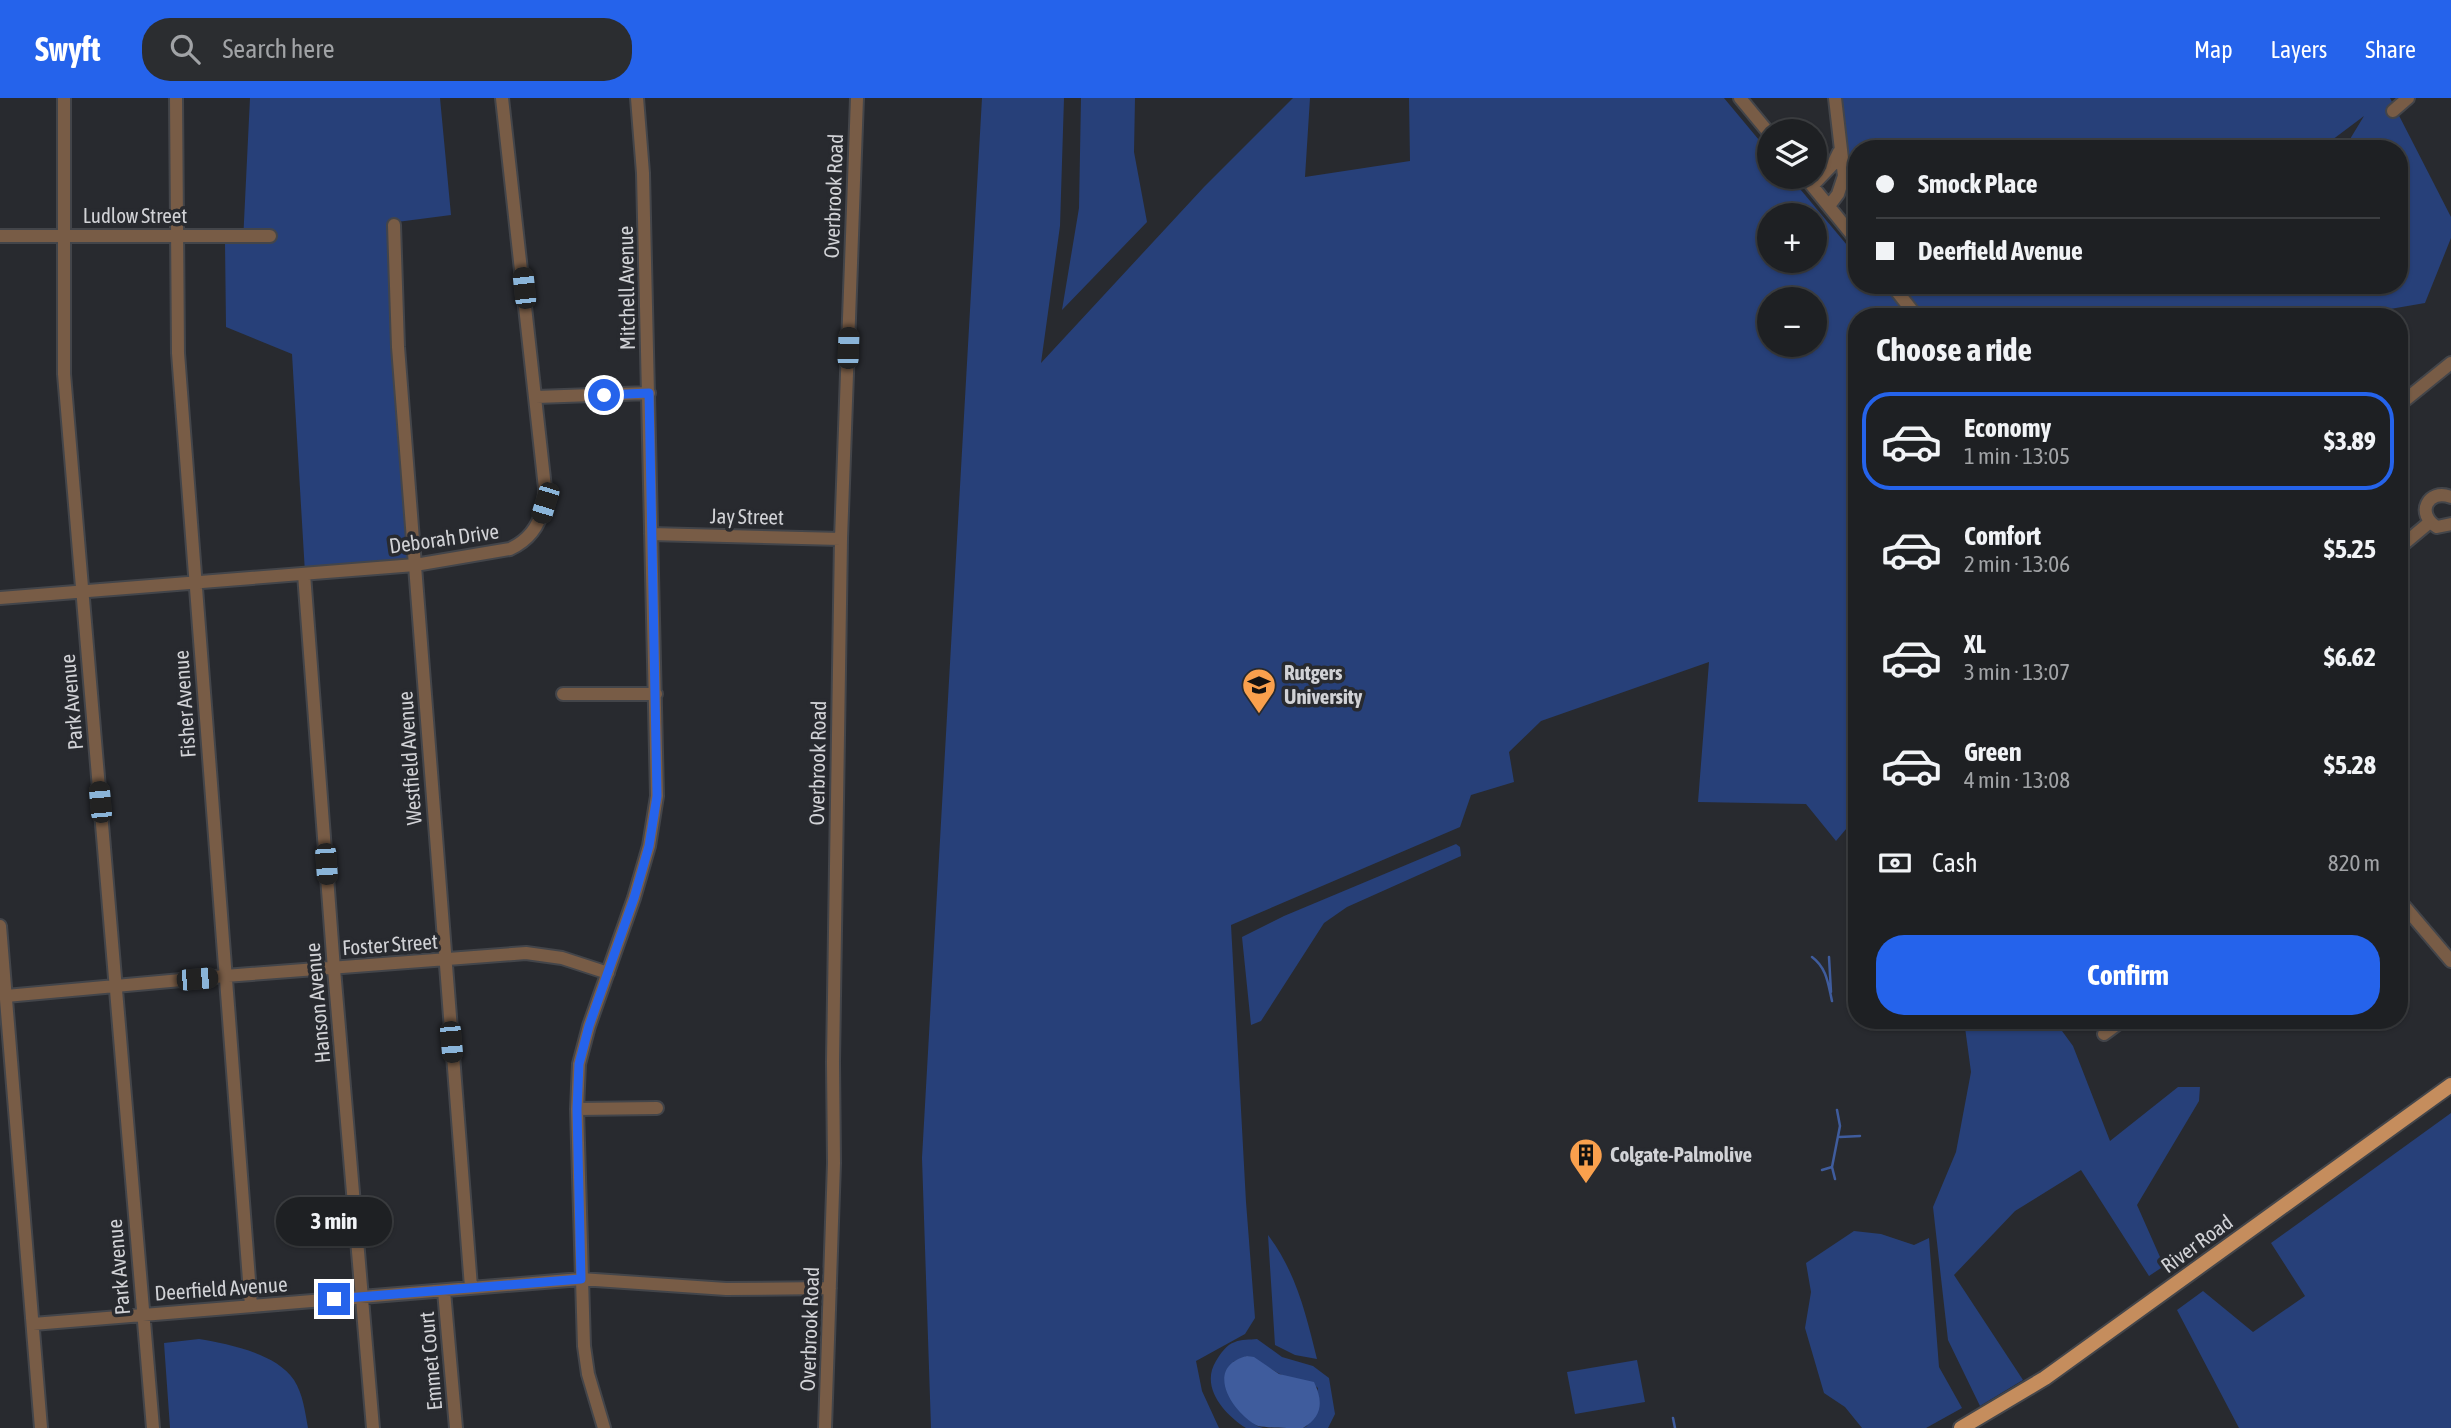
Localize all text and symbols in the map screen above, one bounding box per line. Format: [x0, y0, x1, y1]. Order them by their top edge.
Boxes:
search box [142, 18, 632, 81]
text: Swyft [35, 30, 100, 68]
icon: search [166, 30, 204, 68]
text: Search here [222, 34, 335, 64]
text: Map [2194, 36, 2233, 63]
text: Layers [2271, 36, 2327, 63]
text: Share [2365, 36, 2416, 63]
map controls [1757, 119, 1827, 357]
button: layers [1757, 119, 1827, 189]
street label: Overbrook Road [819, 133, 847, 259]
text: Smock Place [1918, 169, 2038, 199]
street label: Ludlow Street [83, 203, 187, 227]
button: + [1757, 203, 1827, 273]
street label: Mitchell Avenue [613, 226, 639, 350]
text: Deerfield Avenue [1918, 236, 2083, 266]
car [512, 266, 537, 310]
button: − [1757, 287, 1827, 357]
car [837, 327, 860, 369]
text: Choose a ride [1876, 331, 2032, 368]
route start [588, 379, 620, 411]
icon: car [1880, 410, 1943, 473]
text: Economy [1964, 413, 2051, 443]
text: $3.89 [2324, 426, 2376, 456]
text: 1 min · 13:05 [1964, 443, 2070, 469]
car [529, 480, 562, 526]
street label: Jay Street [710, 503, 784, 529]
street label: Deborah Drive [387, 518, 500, 558]
icon: car [1880, 518, 1943, 581]
text: Comfort [1964, 521, 2041, 551]
text: $5.25 [2324, 534, 2376, 564]
text: 2 min · 13:06 [1964, 551, 2070, 577]
icon: car [1880, 626, 1943, 689]
text: XL [1964, 629, 1986, 659]
text: $6.62 [2324, 642, 2376, 672]
street label: Fisher Avenue [168, 650, 200, 759]
street label: Park Avenue [55, 653, 87, 751]
text: 3 min · 13:07 [1964, 659, 2070, 685]
place label: Rutgers University [1284, 660, 1363, 708]
school or university icon: Rutgers University [1240, 666, 1278, 715]
street label: Westfield Avenue [392, 690, 426, 826]
street label: Overbrook Road [804, 701, 830, 825]
icon: car [1880, 734, 1943, 797]
text: Green [1964, 737, 2022, 767]
text: $5.28 [2324, 750, 2376, 780]
text: 4 min · 13:08 [1964, 767, 2070, 793]
car [88, 780, 113, 824]
car [315, 842, 338, 886]
icon: cash [1876, 844, 1914, 882]
text: Cash [1932, 848, 1978, 878]
text: 820 m [2328, 850, 2380, 876]
street label: Foster Street [341, 929, 439, 959]
button: Confirm [1876, 935, 2380, 1015]
street label: Hanson Avenue [300, 942, 334, 1064]
car [176, 967, 219, 991]
car [439, 1020, 464, 1064]
building icon: Colgate-Palmolive [1567, 1136, 1605, 1185]
place label: Colgate-Palmolive [1610, 1142, 1752, 1166]
callout: 3 min [276, 1198, 392, 1246]
text: 3 min [311, 1208, 357, 1234]
street label: River Road [2156, 1209, 2237, 1277]
street label: Park Avenue [102, 1218, 134, 1316]
street label: Overbrook Road [795, 1266, 823, 1392]
street label: Deerfield Avenue [154, 1271, 288, 1305]
route end [318, 1283, 350, 1315]
street label: Emmet Court [414, 1311, 446, 1412]

